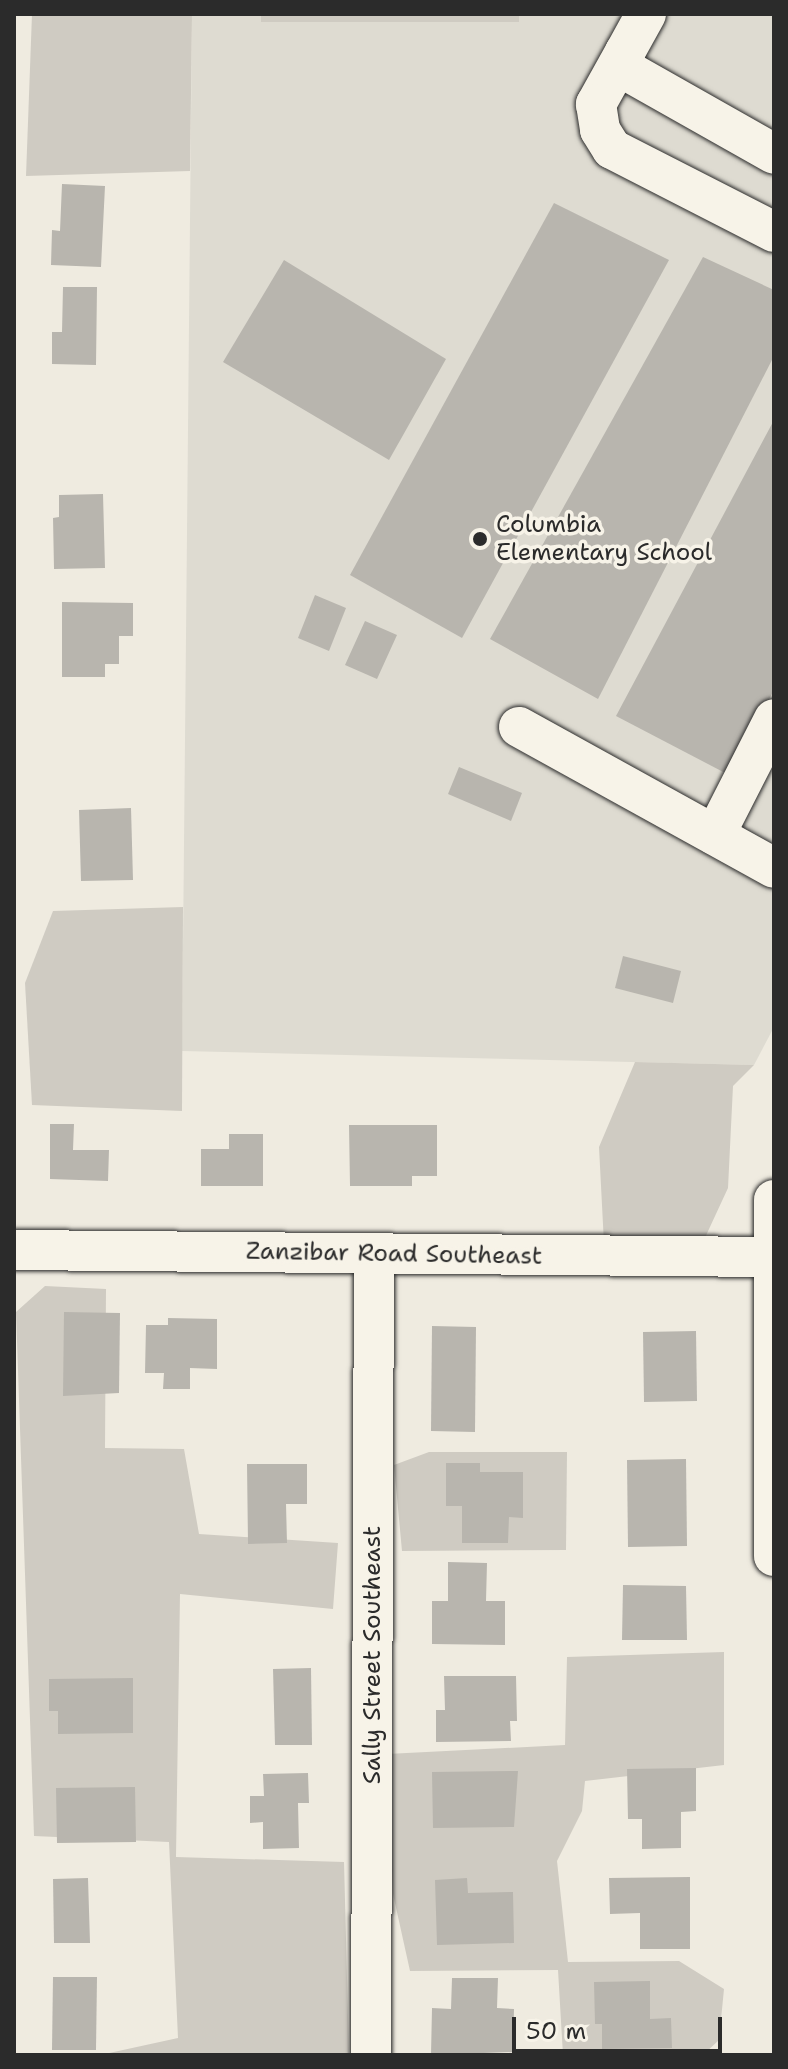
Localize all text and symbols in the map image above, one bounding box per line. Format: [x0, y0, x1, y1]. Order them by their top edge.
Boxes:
place label: Columbia Elementary School [496, 511, 712, 567]
marker: Columbia Elementary School [471, 530, 489, 548]
street label: Zanzibar Road Southeast [246, 1237, 542, 1271]
street label: Sally Street Southeast [359, 1526, 387, 1784]
scale bar [516, 2001, 726, 2051]
text: 50 m [526, 2015, 586, 2047]

